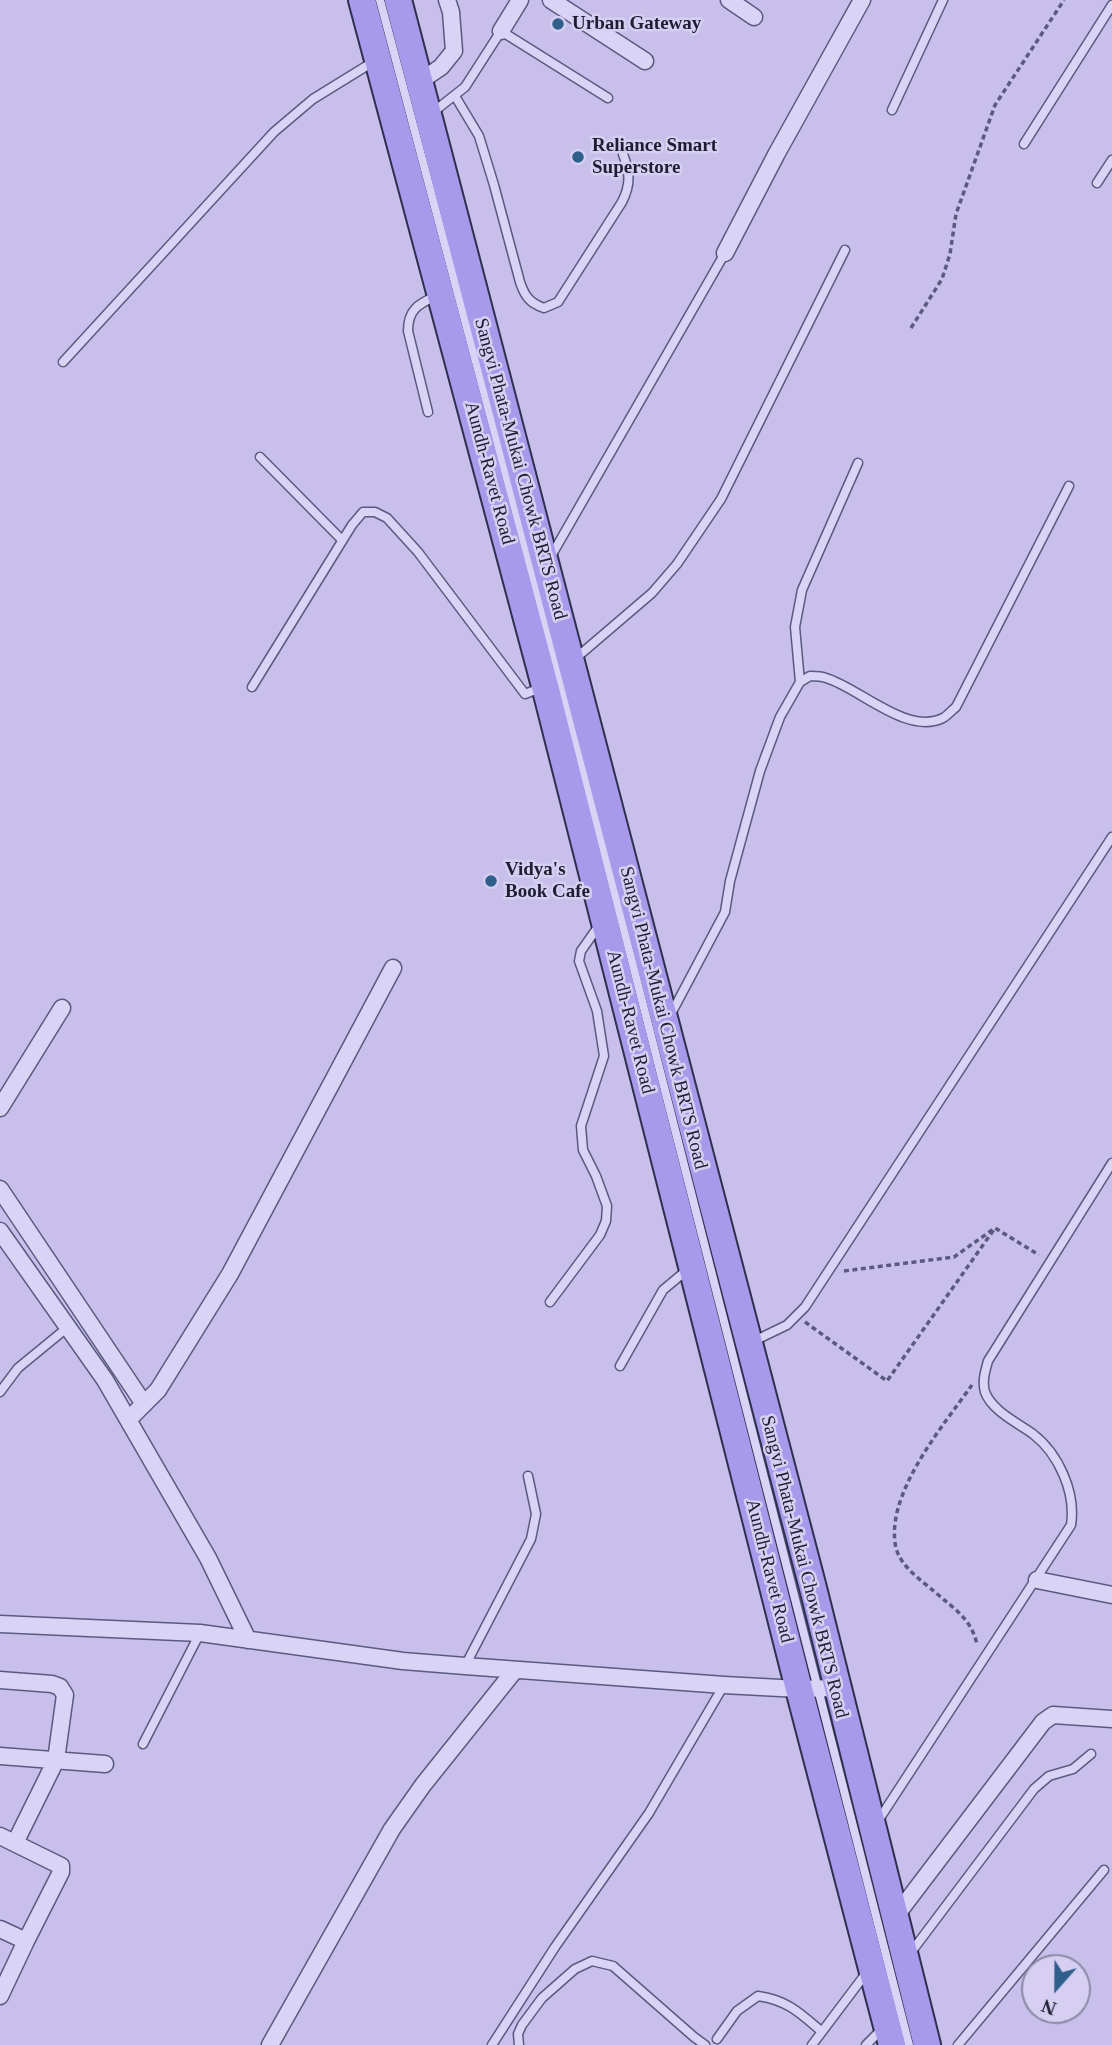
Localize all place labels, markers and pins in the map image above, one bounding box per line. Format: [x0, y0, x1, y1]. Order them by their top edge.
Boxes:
place label: Urban Gateway [572, 13, 701, 35]
marker: Urban Gateway [550, 16, 566, 32]
place label: Reliance Smart Superstore [592, 135, 717, 179]
marker: Reliance Smart Superstore [570, 149, 586, 165]
place label: Vidya's Book Cafe [505, 859, 590, 903]
marker: Vidya's Book Cafe [483, 873, 499, 889]

